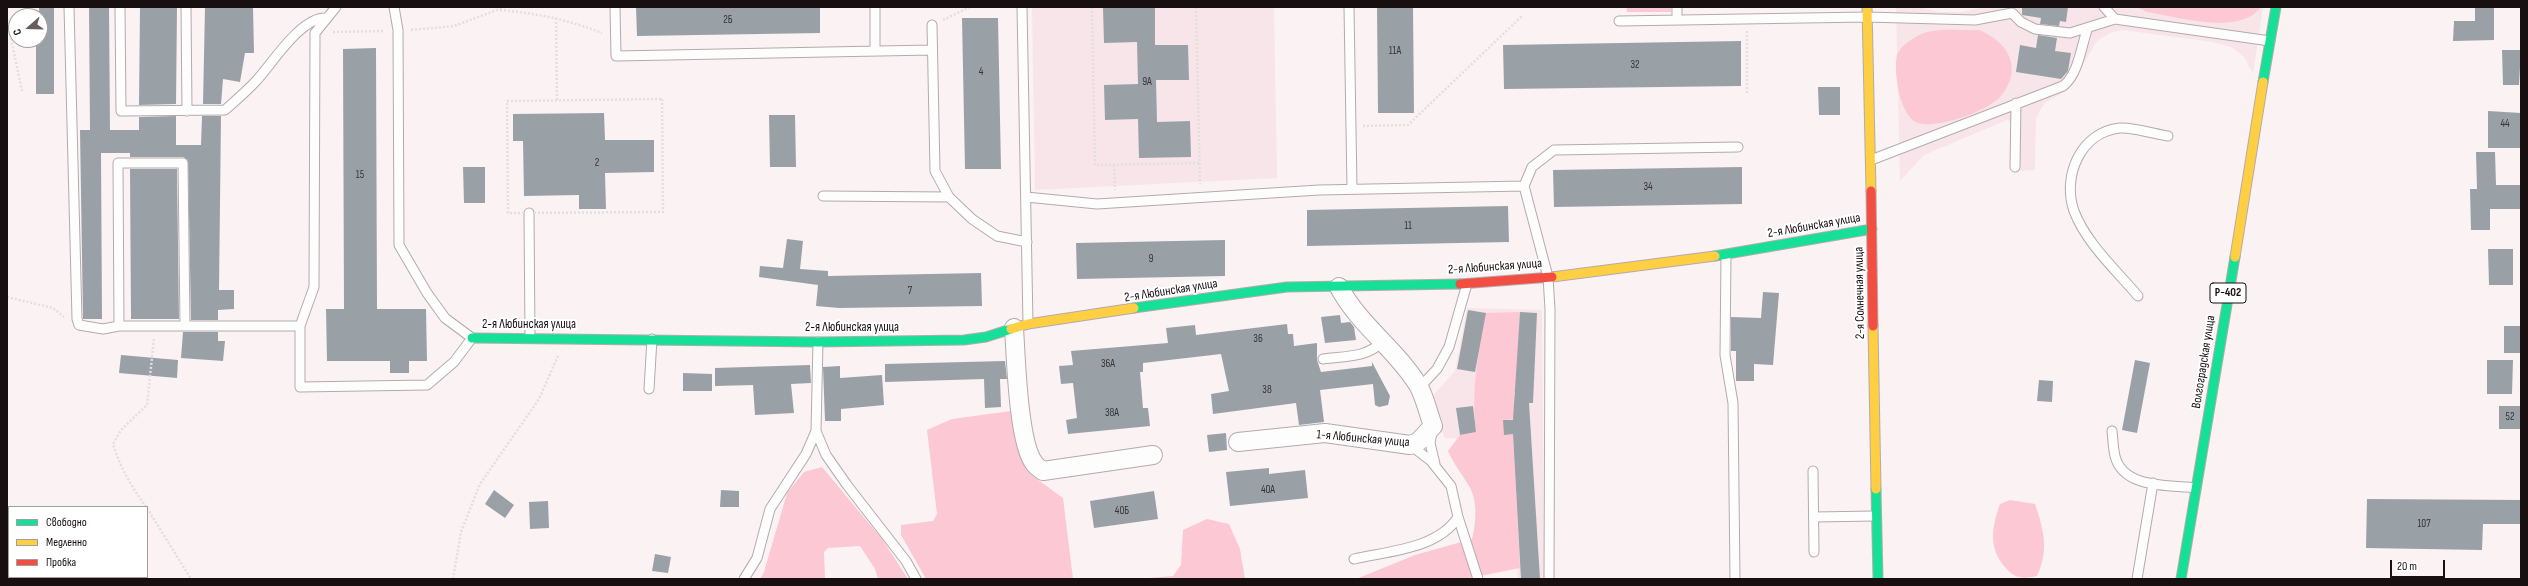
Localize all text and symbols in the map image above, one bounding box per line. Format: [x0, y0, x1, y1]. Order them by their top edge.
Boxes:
north arrow [8, 8, 48, 48]
house number: 2Б [723, 13, 733, 27]
text: С [10, 27, 24, 37]
house number: 11А [1389, 44, 1401, 58]
house number: 32 [1630, 58, 1640, 72]
house number: 4 [979, 65, 983, 79]
house number: 9А [1142, 75, 1152, 89]
house number: 44 [2500, 117, 2510, 131]
house number: 2 [595, 156, 599, 170]
house number: 15 [356, 168, 364, 182]
house number: 34 [1643, 180, 1653, 194]
street label: 2-я Любинская улица [1766, 210, 1862, 242]
house number: 11 [1404, 219, 1412, 233]
street label: 2-я Солнечная улица [1851, 247, 1869, 339]
house number: 9 [1149, 252, 1153, 266]
street label: 2-я Любинская улица [1448, 256, 1542, 278]
street label: 2-я Любинская улица [1123, 276, 1219, 306]
road number: Р-402 [2210, 283, 2246, 303]
house number: 7 [908, 284, 912, 298]
street label: Волгоградская улица [2189, 314, 2219, 410]
street label: 2-я Любинская улица [482, 317, 576, 333]
street label: 2-я Любинская улица [805, 320, 899, 336]
house number: 36 [1253, 332, 1263, 346]
house number: 36А [1101, 357, 1115, 371]
house number: 38 [1262, 383, 1272, 397]
house number: 38А [1105, 406, 1119, 420]
house number: 52 [2506, 410, 2514, 424]
street label: 1-я Любинская улица [1316, 427, 1410, 451]
house number: 40А [1261, 483, 1275, 497]
house number: 40Б [1115, 504, 1129, 518]
legend [8, 506, 148, 578]
text: Свободно [46, 515, 87, 530]
house number: 107 [2417, 517, 2431, 531]
text: Медленно [46, 535, 87, 550]
scale bar [2392, 552, 2447, 578]
text: Пробка [46, 555, 76, 570]
text: 20 m [2397, 559, 2417, 574]

